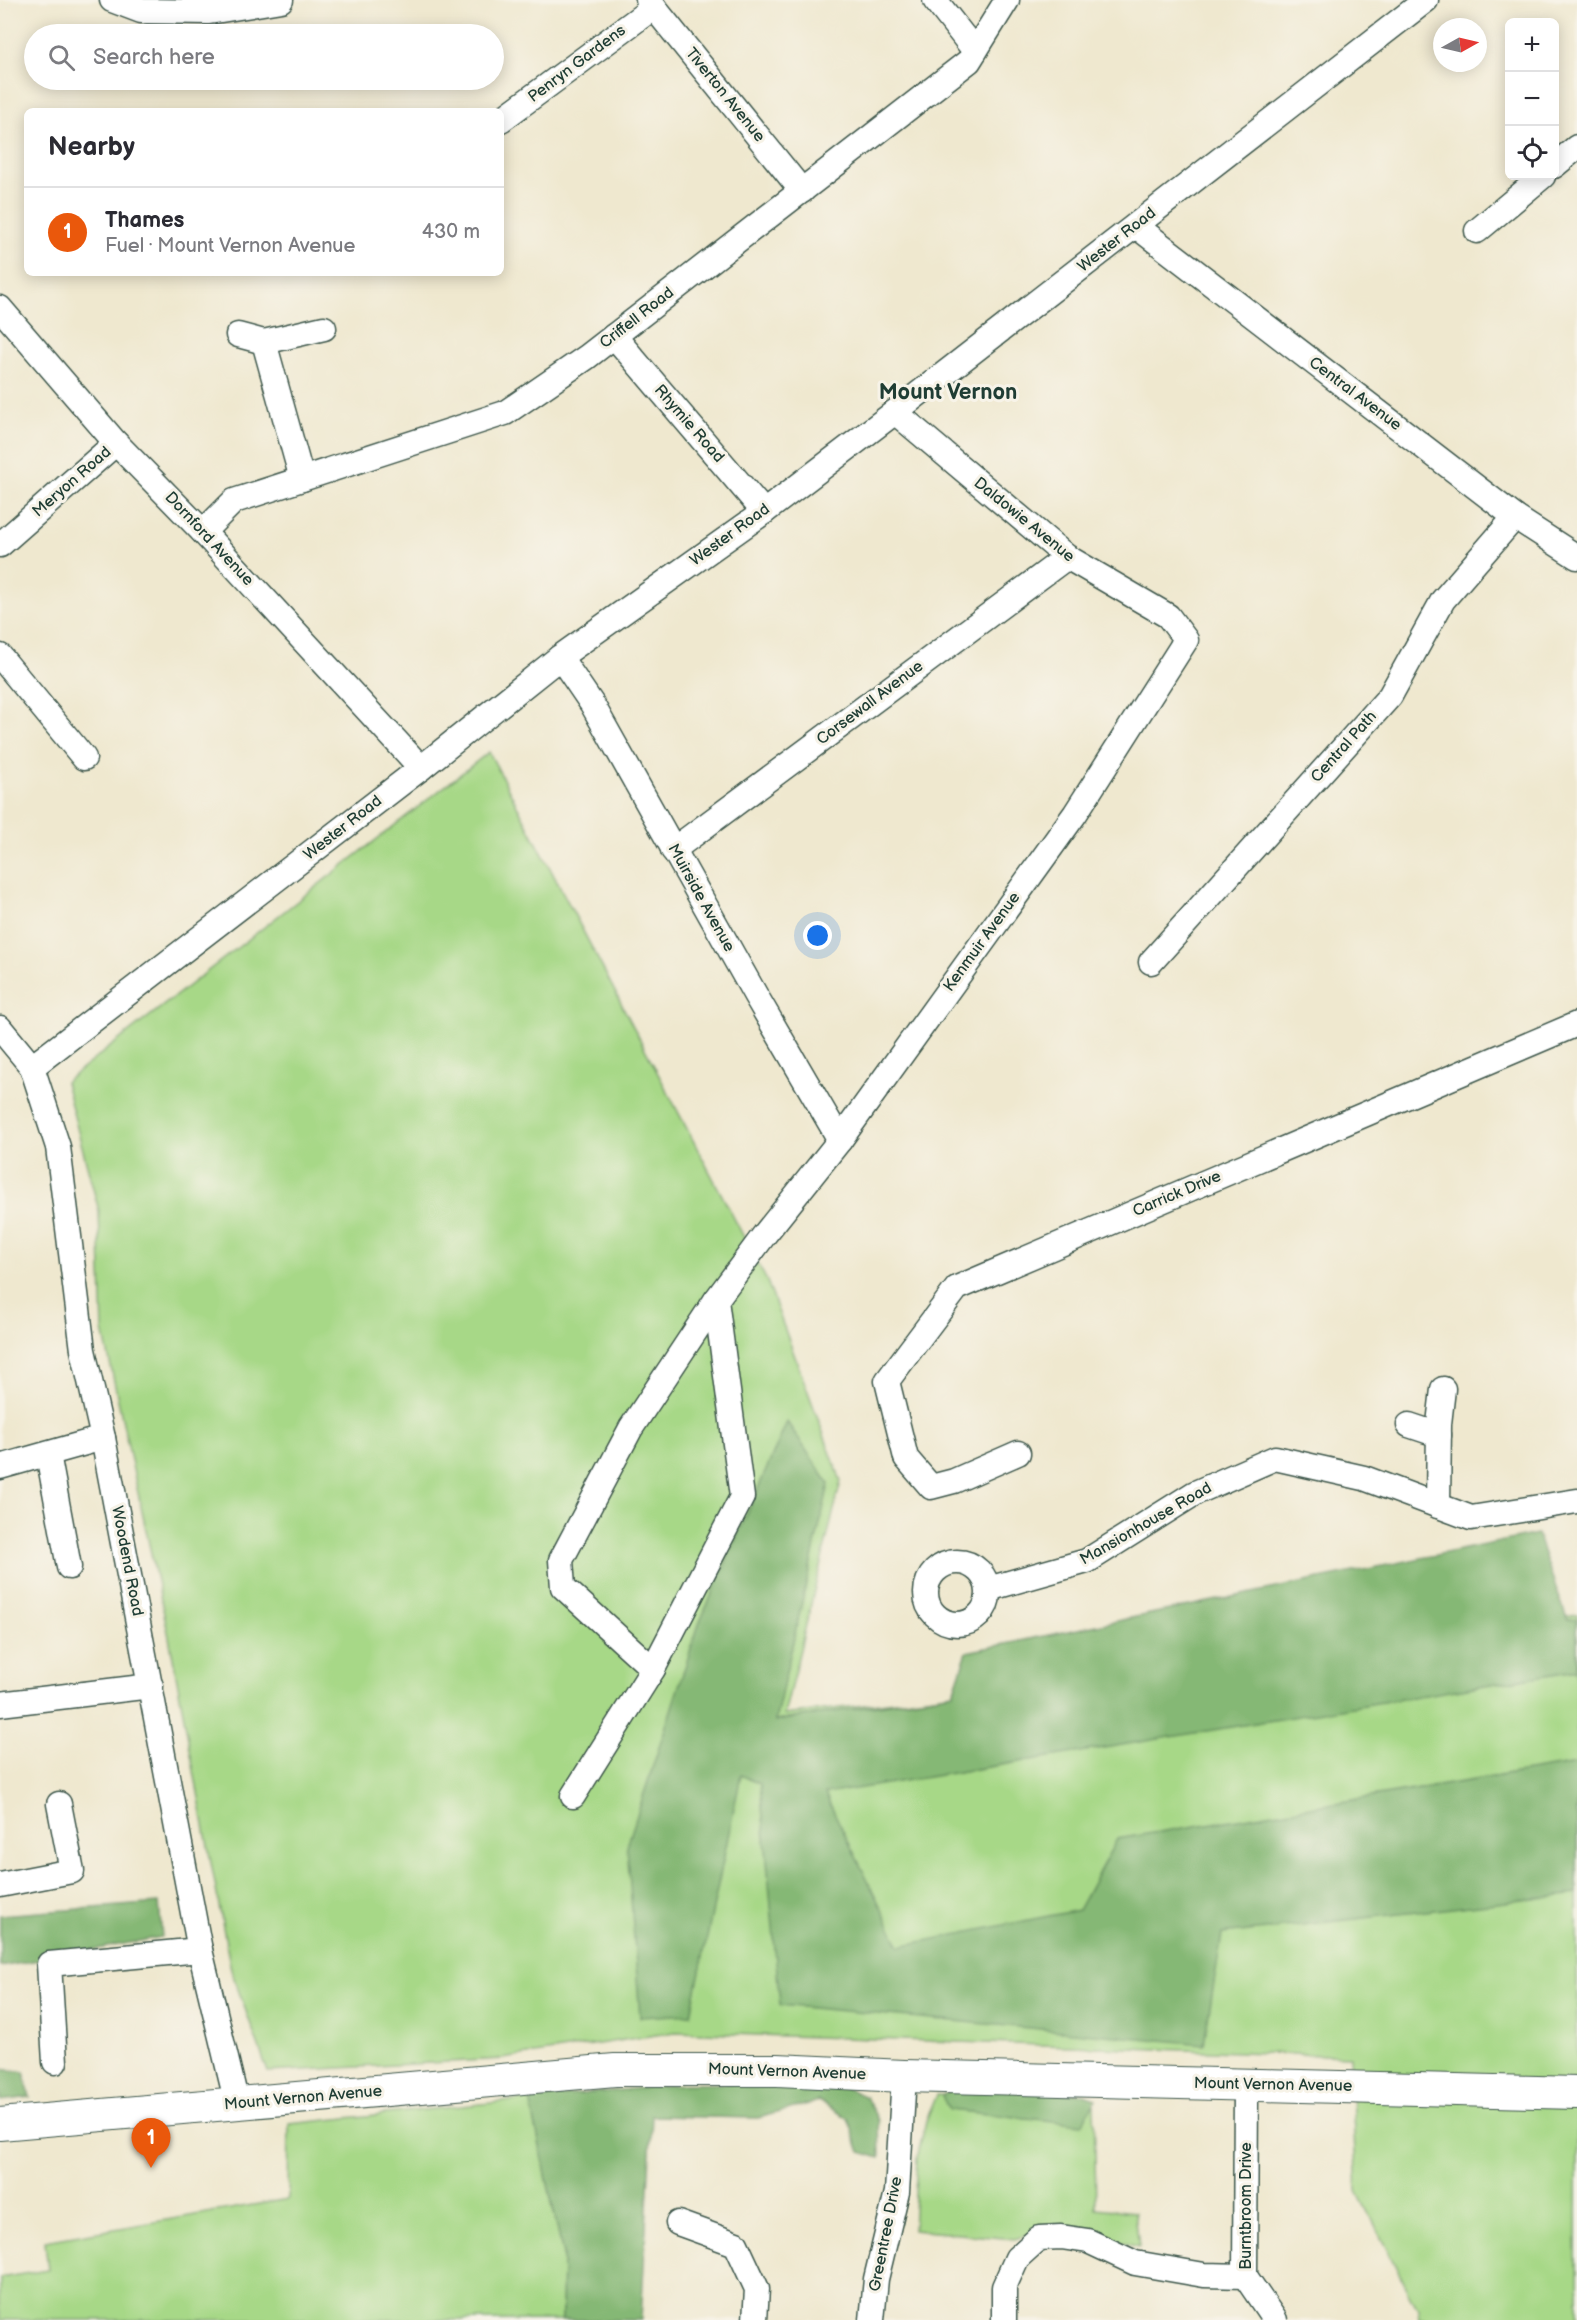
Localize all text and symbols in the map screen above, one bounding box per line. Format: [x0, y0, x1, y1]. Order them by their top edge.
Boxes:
north arrow [1433, 18, 1487, 72]
map controls [1505, 18, 1559, 180]
button: + [1505, 18, 1559, 72]
street label: Penryn Gardens [524, 21, 630, 107]
search box [24, 24, 504, 90]
icon: search [45, 41, 78, 74]
text: Search here [93, 44, 215, 71]
street label: Tiverton Avenue [681, 44, 769, 146]
button: − [1505, 72, 1559, 126]
button: locate [1505, 126, 1559, 180]
text: Nearby [48, 132, 135, 163]
street label: Wester Road [1074, 204, 1160, 276]
text: Thames [105, 207, 184, 234]
text: 1 [63, 220, 72, 244]
text: 430 m [422, 220, 480, 244]
text: Fuel · Mount Vernon Avenue [105, 234, 355, 258]
street label: Criffell Road [596, 283, 678, 353]
street label: Central Avenue [1305, 353, 1405, 435]
district label: Mount Vernon [879, 379, 1017, 406]
street label: Rhymie Road [650, 381, 728, 467]
street label: Meryon Road [29, 443, 115, 521]
street label: Daldowie Avenue [970, 474, 1079, 567]
street label: Dornford Avenue [161, 488, 258, 590]
street label: Wester Road [686, 500, 774, 570]
street label: Corsewall Avenue [813, 656, 927, 749]
street label: Central Path [1307, 707, 1381, 787]
street label: Wester Road [300, 792, 386, 864]
street label: Muirside Avenue [663, 841, 739, 956]
street label: Kenmuir Avenue [940, 888, 1025, 995]
your location [803, 921, 832, 950]
street label: Carrick Drive [1130, 1167, 1224, 1221]
street label: Mansionhouse Road [1077, 1479, 1215, 1569]
street label: Woodend Road [107, 1504, 147, 1618]
street label: Mount Vernon Avenue [707, 2060, 867, 2084]
street label: Mount Vernon Avenue [1194, 2074, 1353, 2096]
street label: Mount Vernon Avenue [223, 2082, 383, 2114]
pin: 1 [132, 2118, 170, 2168]
street label: Burntbroom Drive [1237, 2142, 1256, 2270]
street label: Greentree Drive [866, 2174, 907, 2293]

